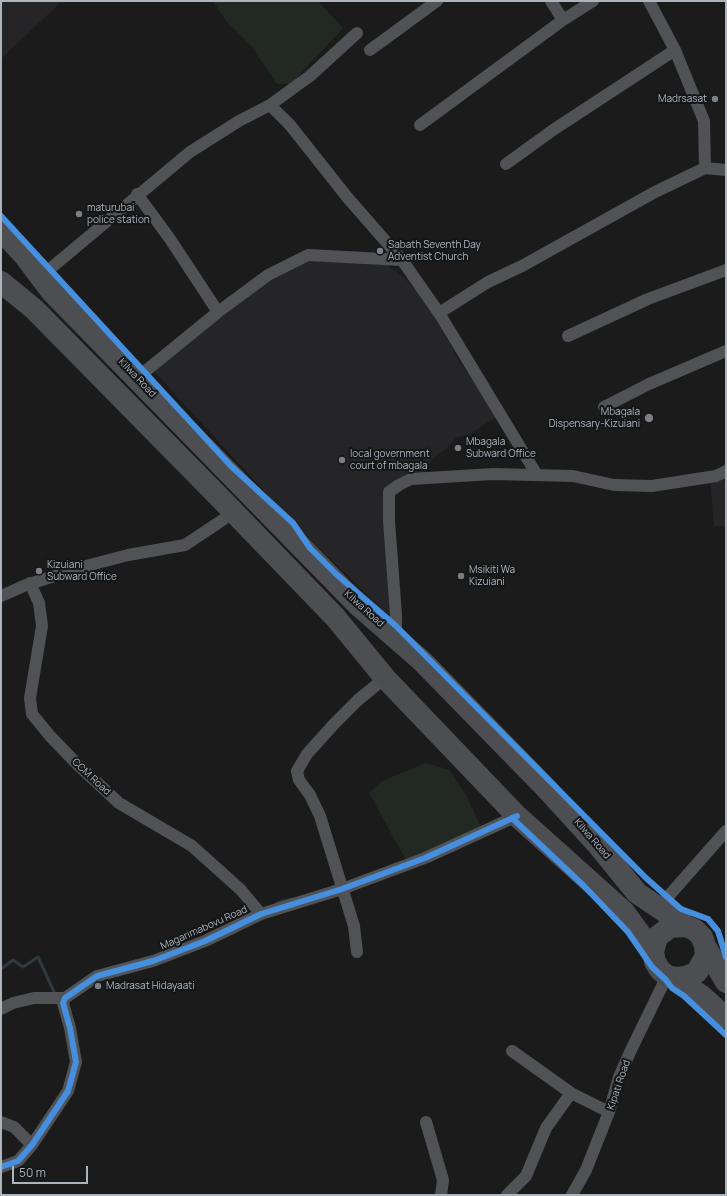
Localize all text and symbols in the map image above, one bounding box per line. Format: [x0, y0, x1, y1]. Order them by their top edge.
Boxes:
place label: Madrsasat [658, 93, 707, 105]
marker: Madrsasat [710, 94, 720, 104]
place label: maturubai police station [87, 202, 150, 226]
marker: maturubai police station [74, 209, 84, 219]
place label: Sabath Seventh Day Adventist Church [388, 239, 481, 262]
marker: Sabath Seventh Day Adventist Church [375, 246, 385, 256]
street label: Kilwa Road [116, 356, 158, 400]
place label: Mbagala Dispensary-Kizuiani [549, 406, 640, 430]
marker: Mbagala Dispensary-Kizuiani [643, 412, 655, 424]
place label: Mbagala Subward Office [466, 436, 536, 460]
marker: Mbagala Subward Office [453, 443, 463, 453]
place label: local government court of mbagala [350, 448, 430, 472]
marker: local government court of mbagala [337, 455, 347, 465]
place label: Kizuiani Subward Office [47, 559, 117, 582]
place label: Msikiti Wa Kizuiani [469, 564, 515, 588]
marker: Kizuiani Subward Office [34, 566, 44, 576]
marker: Msikiti Wa Kizuiani [456, 571, 466, 581]
street label: Kilwa Road [342, 588, 386, 630]
street label: CCM Road [69, 756, 113, 798]
street label: Kilwa Road [571, 816, 613, 862]
street label: Magarimabovu Road [159, 903, 249, 953]
place label: Madrasat Hidayaati [106, 980, 195, 992]
marker: Madrasat Hidayaati [93, 981, 103, 991]
street label: Kipati Road [605, 1059, 633, 1111]
scale bar [14, 1158, 90, 1184]
text: 50 m [19, 1164, 46, 1181]

